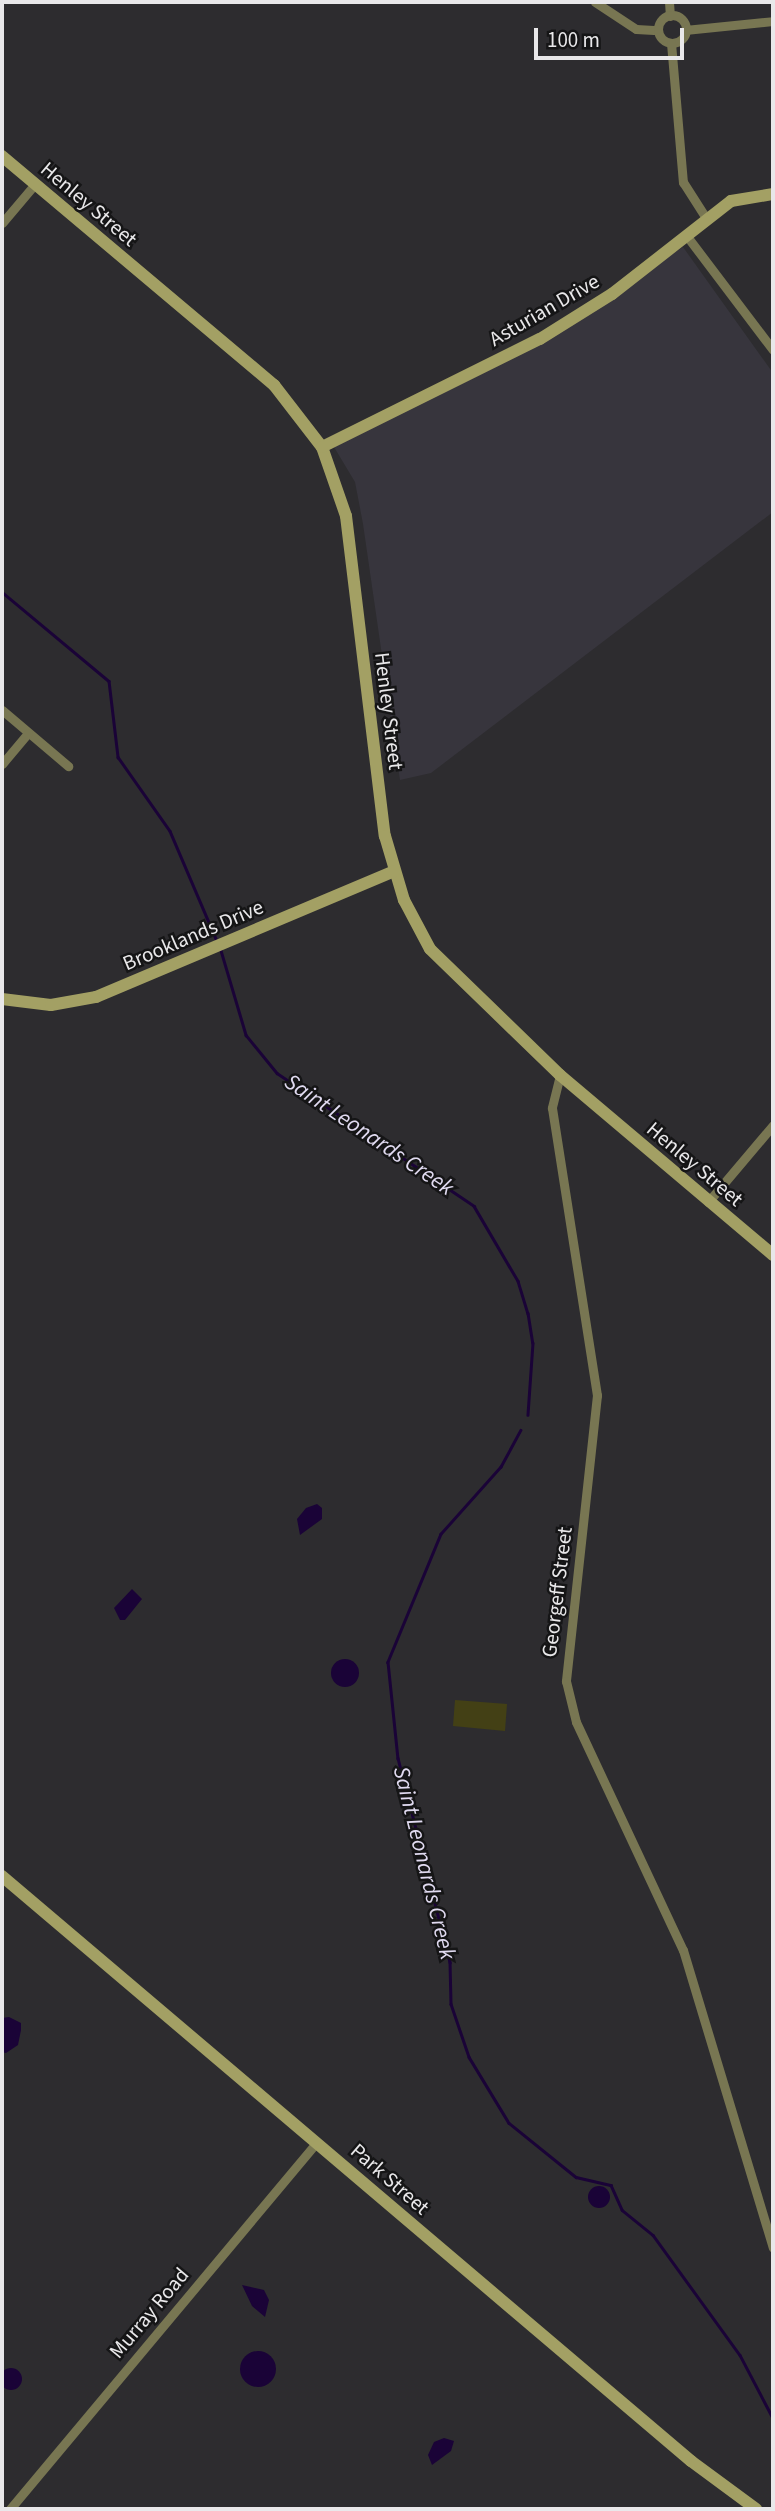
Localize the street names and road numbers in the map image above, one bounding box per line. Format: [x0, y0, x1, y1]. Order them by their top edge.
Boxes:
street label: Henley Street [36, 156, 142, 252]
street label: Asturian Drive [484, 268, 604, 352]
street label: Henley Street [369, 651, 409, 771]
street label: Brooklands Drive [119, 894, 267, 976]
street label: Henley Street [642, 1116, 748, 1212]
street label: Georgeff Street [536, 1525, 578, 1659]
street label: Park Street [345, 2138, 435, 2220]
street label: Murray Road [104, 2263, 194, 2363]

